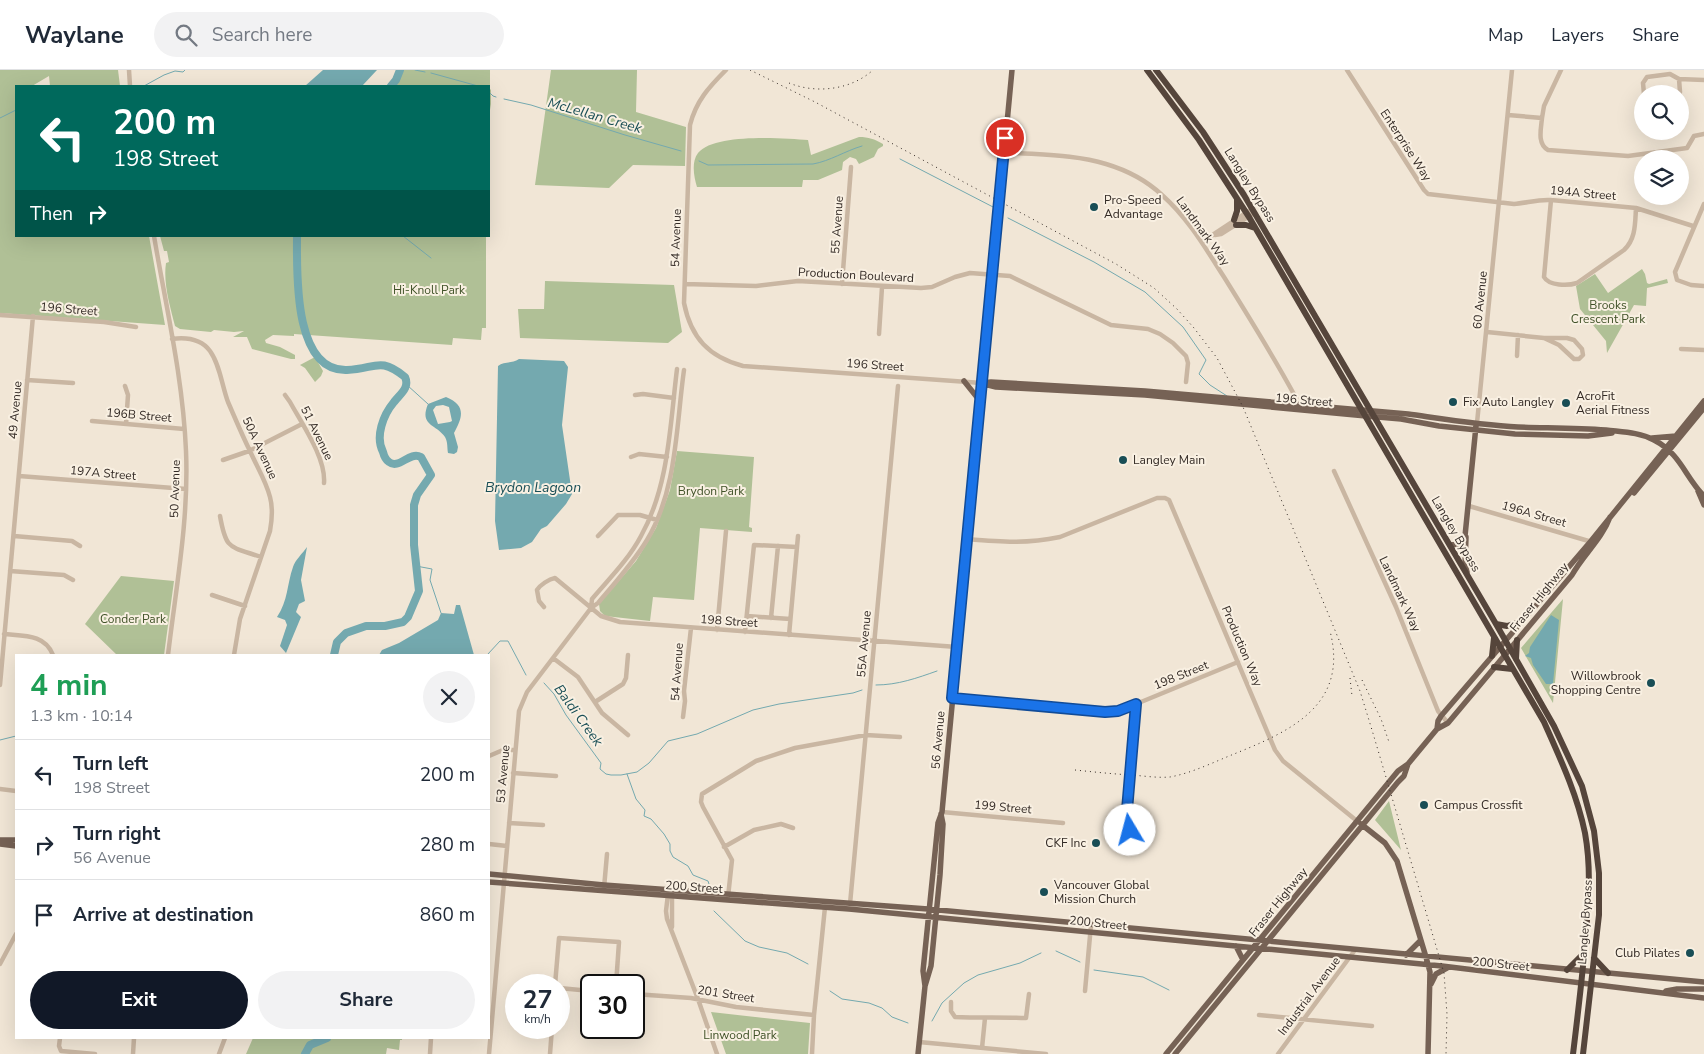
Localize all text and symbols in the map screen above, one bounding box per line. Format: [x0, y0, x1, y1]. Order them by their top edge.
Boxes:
search box [154, 12, 504, 57]
text: Waylane [25, 19, 124, 51]
icon: search [172, 21, 200, 49]
text: Search here [212, 22, 312, 48]
text: Map [1488, 23, 1523, 47]
text: Layers [1551, 23, 1604, 47]
text: Share [1632, 23, 1679, 47]
map controls [1634, 85, 1689, 205]
button: search [1634, 85, 1689, 140]
water label: McLellan Creek [546, 93, 645, 138]
text: 200 m [113, 99, 216, 146]
icon: left [30, 105, 95, 170]
street label: Enterprise Way [1377, 106, 1436, 185]
pin [984, 117, 1026, 159]
icon: arrive [991, 124, 1019, 152]
text: 198 Street [113, 144, 218, 174]
street label: Langley Bypass [1221, 145, 1279, 225]
button: layers [1634, 150, 1689, 205]
street label: 194A Street [1549, 182, 1617, 204]
place label: Pro-Speed Advantage [1104, 192, 1163, 222]
street label: Landmark Way [1173, 193, 1234, 269]
street label: 55 Avenue [827, 195, 847, 255]
icon: right [83, 200, 111, 228]
text: Then [30, 201, 73, 227]
marker: Pro-Speed Advantage [1088, 201, 1100, 213]
street label: 54 Avenue [667, 209, 685, 267]
street label: Production Boulevard [798, 264, 914, 286]
street label: 60 Avenue [1469, 270, 1491, 330]
park label: Hi-Knoll Park [393, 282, 466, 298]
park label: Brooks Crescent Park [1571, 297, 1646, 327]
street label: 196 Street [40, 299, 99, 320]
street label: 196 Street [846, 355, 905, 375]
street label: 49 Avenue [4, 380, 26, 440]
place label: AcroFit Aerial Fitness [1576, 388, 1650, 418]
street label: 196 Street [1275, 390, 1334, 411]
place label: Fix Auto Langley [1463, 394, 1555, 410]
marker: Fix Auto Langley [1447, 396, 1459, 408]
marker: AcroFit Aerial Fitness [1560, 397, 1572, 409]
street label: 51 Avenue [297, 403, 337, 463]
street label: 196B Street [106, 404, 173, 426]
street label: 50A Avenue [239, 414, 281, 482]
place label: Langley Main [1133, 452, 1205, 468]
marker: Langley Main [1117, 454, 1129, 466]
street label: 50 Avenue [166, 460, 184, 518]
street label: 197A Street [69, 462, 137, 484]
water label: Brydon Lagoon [485, 478, 581, 497]
park label: Brydon Park [678, 483, 745, 499]
street label: Langley Bypass [1428, 493, 1484, 575]
street label: 196A Street [1500, 497, 1569, 531]
street label: Landmark Way [1375, 554, 1425, 635]
street label: Fraser Highway [1506, 558, 1572, 635]
street label: Production Way [1218, 603, 1267, 690]
street label: 55A Avenue [853, 610, 875, 678]
park label: Conder Park [100, 611, 167, 627]
street label: 198 Street [700, 611, 759, 631]
street label: 54 Avenue [667, 642, 687, 702]
street label: 198 Street [1151, 657, 1211, 693]
text: 4 min [30, 665, 108, 706]
place label: Willowbrook Shopping Centre [1551, 668, 1642, 698]
button: close [423, 671, 475, 723]
marker: Willowbrook Shopping Centre [1645, 677, 1657, 689]
water label: Baldi Creek [550, 680, 608, 751]
text: 1.3 km · 10:14 [30, 705, 133, 727]
street label: 56 Avenue [927, 710, 949, 770]
street label: 53 Avenue [492, 744, 514, 804]
text: Turn left [73, 751, 148, 777]
icon: left [30, 761, 58, 789]
text: 200 m [420, 762, 475, 788]
text: 198 Street [73, 777, 150, 799]
street label: 199 Street [974, 797, 1033, 818]
place label: Campus Crossfit [1434, 797, 1523, 813]
marker: Campus Crossfit [1418, 799, 1430, 811]
position arrow [1103, 803, 1155, 855]
text: Turn right [73, 821, 160, 847]
icon: right [30, 831, 58, 859]
text: 280 m [420, 832, 475, 858]
place label: CKF Inc [1045, 835, 1086, 851]
marker: CKF Inc [1090, 837, 1102, 849]
text: 56 Avenue [73, 847, 151, 869]
street label: Fraser Highway [1245, 863, 1311, 940]
street label: 200 Street [665, 877, 724, 897]
place label: Vancouver Global Mission Church [1053, 877, 1150, 907]
street label: Langley Bypass [1574, 879, 1596, 965]
marker: Vancouver Global Mission Church [1038, 886, 1050, 898]
icon: arrive [30, 901, 58, 929]
text: Arrive at destination [73, 902, 254, 928]
text: 860 m [420, 902, 475, 928]
street label: 200 Street [1069, 912, 1128, 934]
place label: Club Pilates [1615, 945, 1680, 961]
marker: Club Pilates [1684, 947, 1696, 959]
street label: Industrial Avenue [1274, 953, 1344, 1039]
street label: 200 Street [1472, 953, 1531, 975]
button: Exit [30, 971, 248, 1029]
button: Share [258, 971, 475, 1029]
speed limit sign: 30 [580, 974, 645, 1039]
street label: 201 Street [696, 982, 756, 1007]
text: 27 [522, 983, 553, 1017]
text: km/h [524, 1011, 551, 1027]
park label: Linwood Park [703, 1027, 778, 1043]

